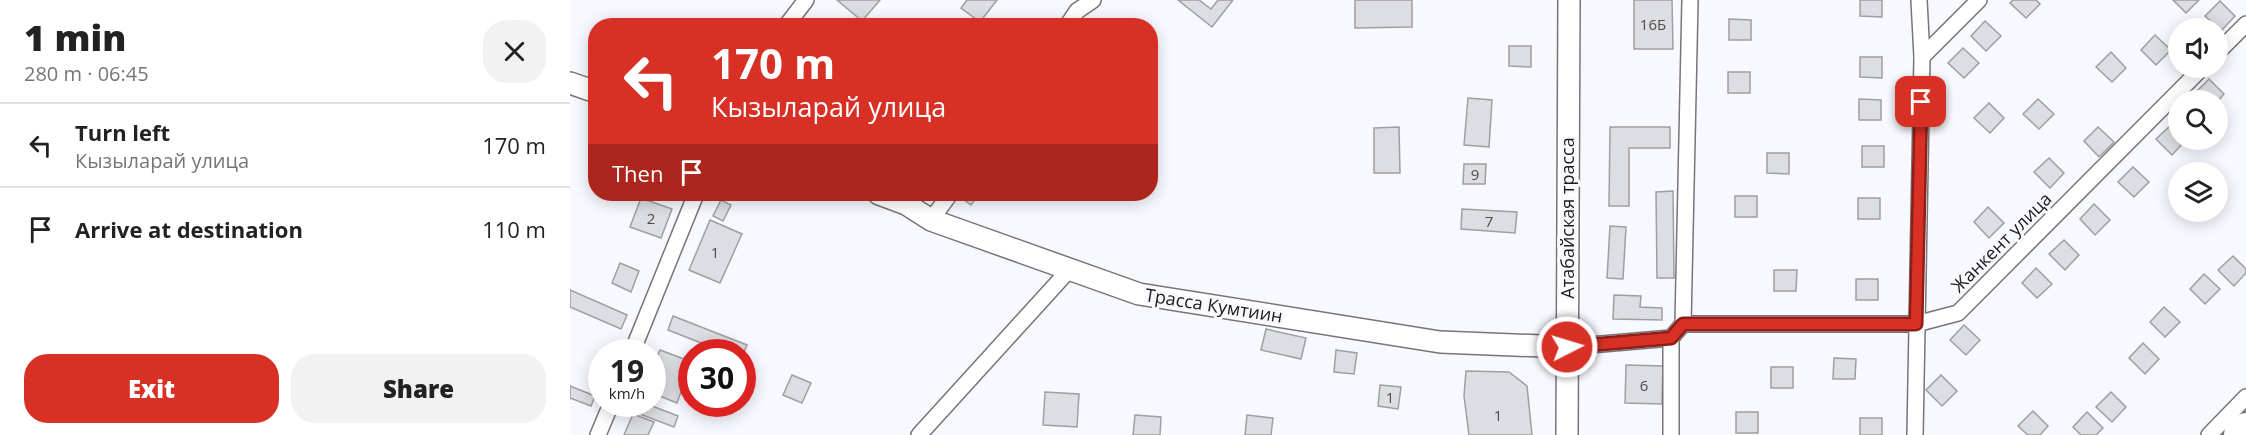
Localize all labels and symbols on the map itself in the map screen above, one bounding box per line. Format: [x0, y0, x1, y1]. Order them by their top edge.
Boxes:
house number: 16Б [1640, 14, 1666, 34]
pin [1895, 76, 1946, 127]
street label: Атабайская трасса [1555, 137, 1579, 299]
house number: 9 [1471, 164, 1479, 184]
street label: Жанкент улица [1946, 187, 2056, 297]
house number: 2 [647, 208, 655, 228]
house number: 7 [1485, 211, 1493, 231]
house number: 1 [711, 242, 719, 262]
street label: Трасса Кумтиин [1144, 282, 1284, 328]
position arrow [1535, 315, 1599, 379]
speed limit sign: 30 [678, 339, 756, 417]
house number: 6 [1640, 375, 1648, 395]
house number: 1 [1386, 387, 1394, 407]
house number: 1 [1494, 405, 1502, 425]

